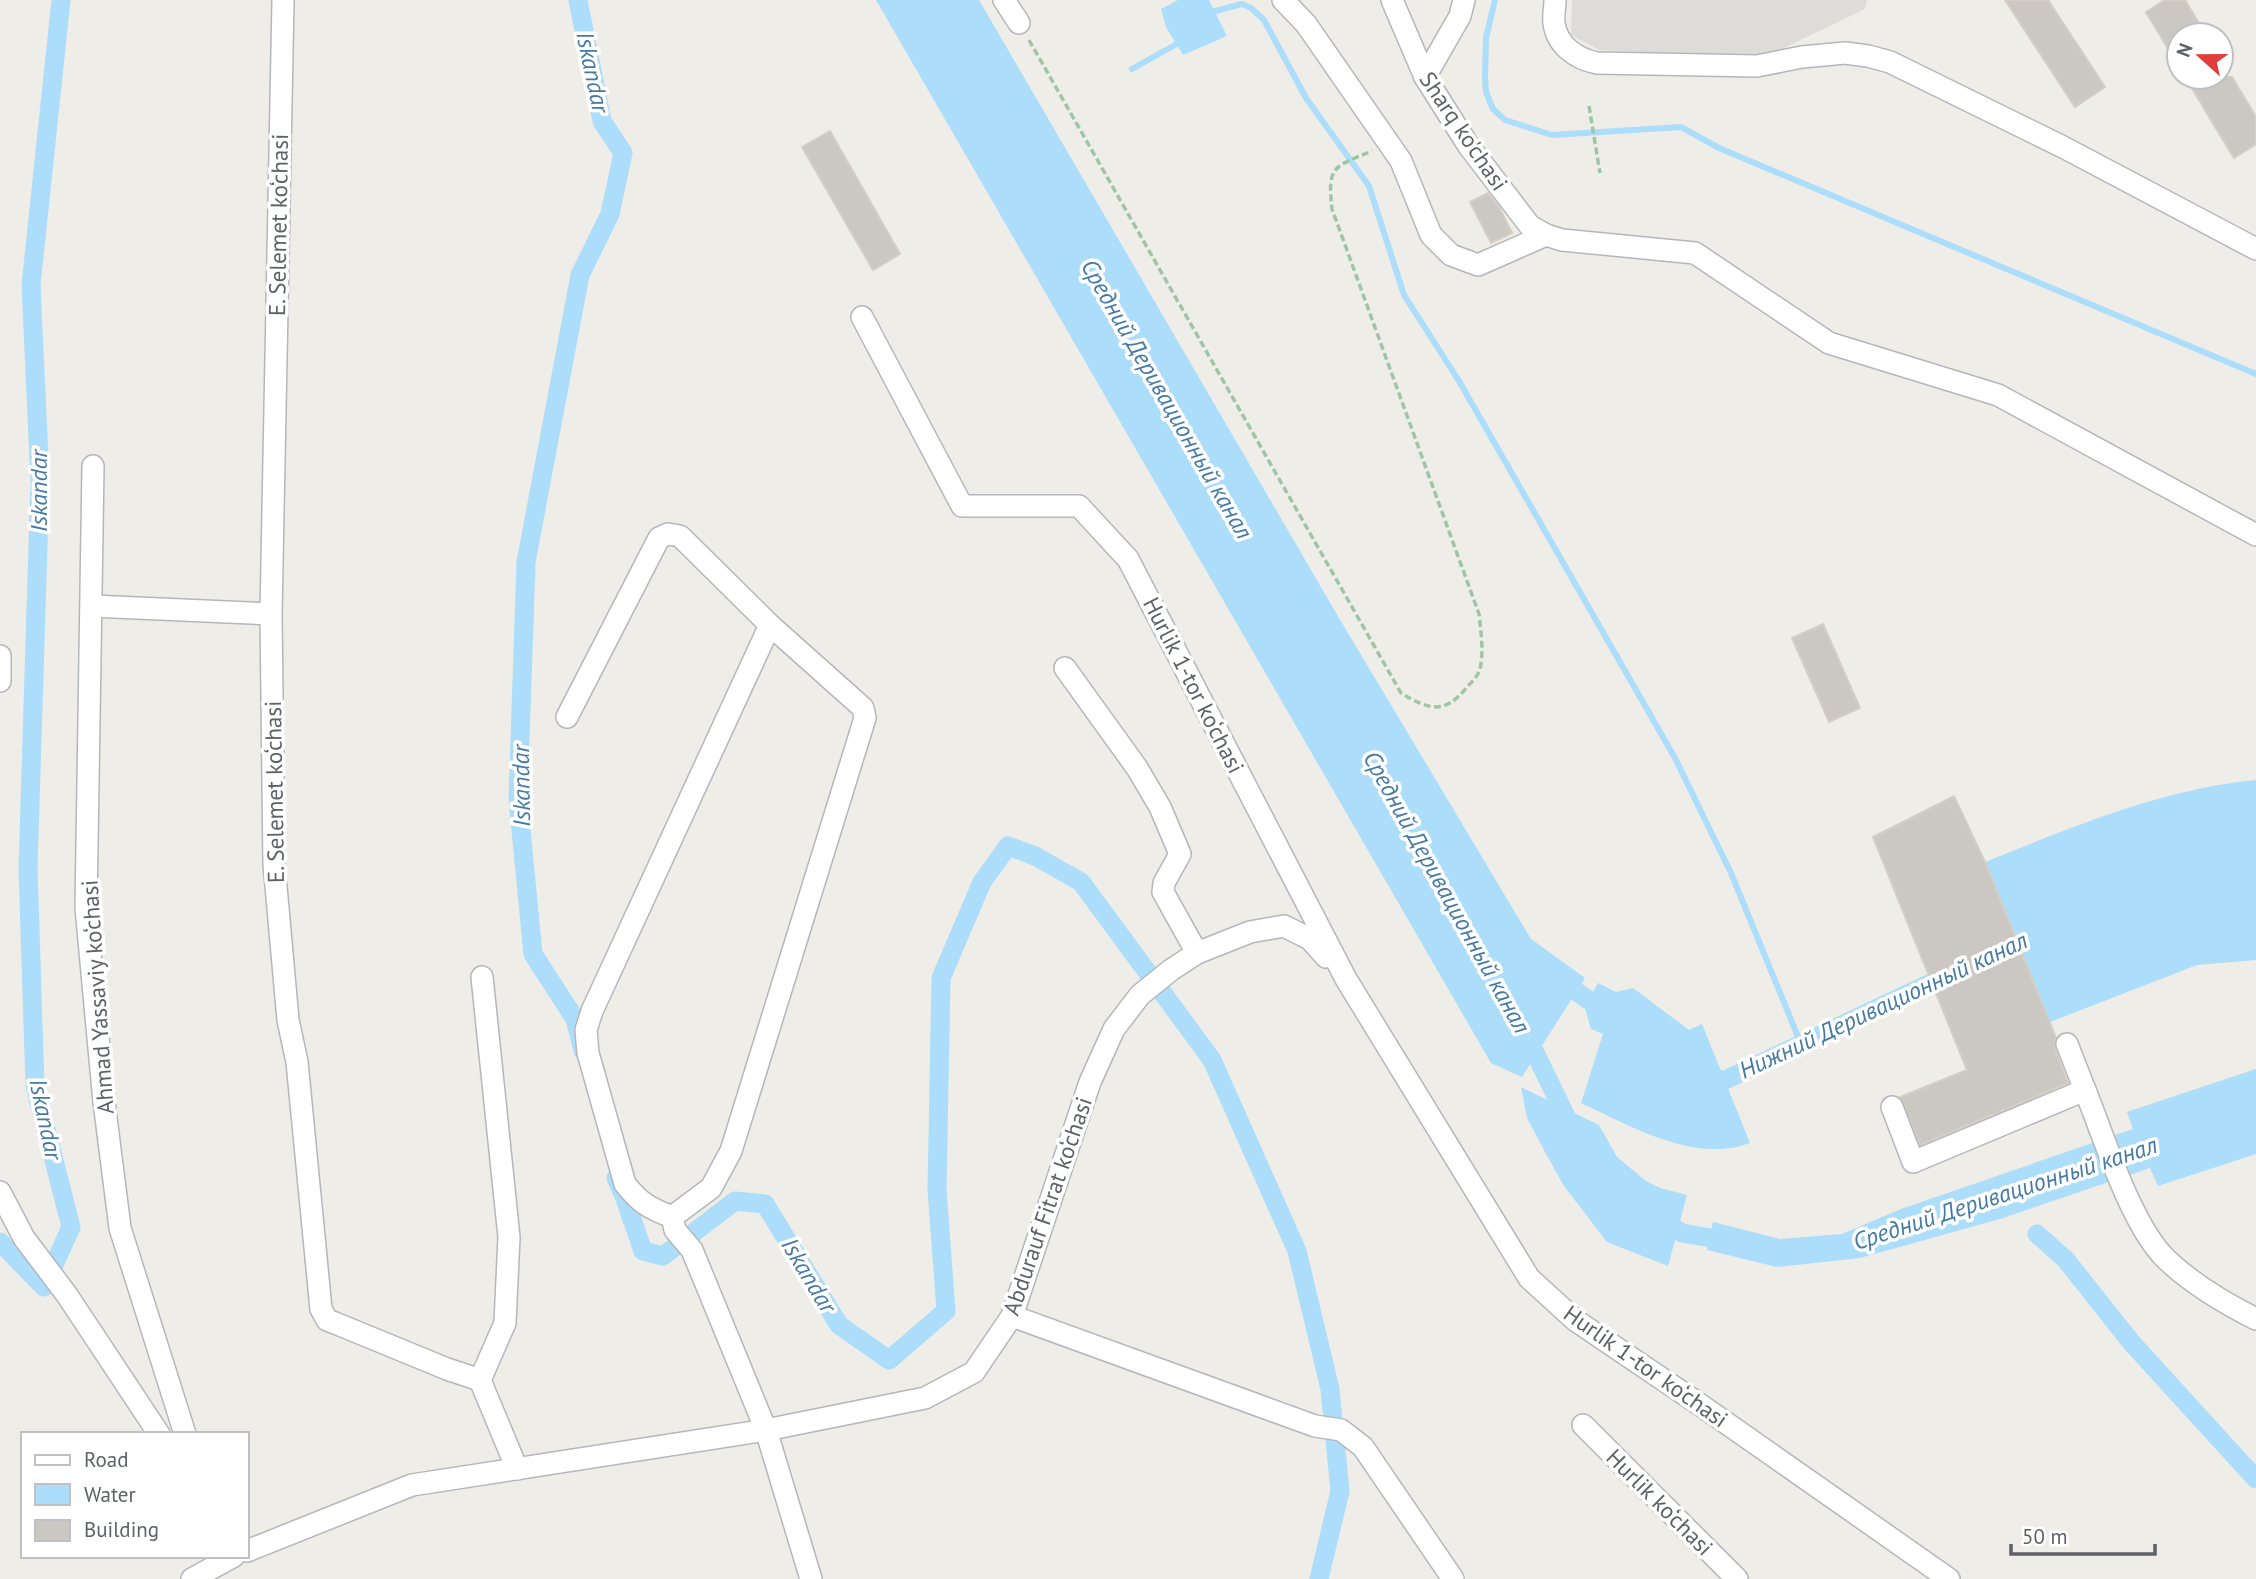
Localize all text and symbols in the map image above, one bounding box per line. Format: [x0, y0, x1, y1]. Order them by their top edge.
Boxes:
north arrow [2165, 21, 2235, 91]
water label: Iskandar [569, 28, 617, 118]
text: N [2171, 40, 2198, 60]
street label: Sharq ko'chasi [1414, 66, 1514, 196]
street label: E. Selemet ko‘chasi [262, 134, 294, 316]
water label: Средний Деривационный канал [1074, 254, 1260, 545]
water label: Iskandar [23, 448, 54, 532]
street label: Hurlik 1-tor ko‘chasi [1137, 592, 1251, 778]
street label: E. Selemet ko‘chasi [258, 701, 290, 883]
water label: Iskandar [505, 742, 537, 827]
water label: Средний Деривационный канал [1356, 745, 1538, 1039]
street label: Ahmad Yassaviy ko‘chasi [74, 879, 120, 1115]
water label: Нижний Деривационный канал [1734, 924, 2032, 1086]
water label: Iskandar [22, 1075, 70, 1165]
street label: Abdurauf Fitrat ko‘chasi [996, 1093, 1098, 1319]
water label: Средний Деривационный канал [1849, 1129, 2161, 1257]
water label: Iskandar [775, 1232, 845, 1320]
street label: Hurlik 1-tor ko‘chasi [1558, 1299, 1734, 1433]
legend [21, 1432, 248, 1558]
street label: Hurlik ko‘chasi [1601, 1443, 1719, 1561]
text: Road [84, 1446, 128, 1473]
text: Water [84, 1481, 136, 1508]
scale bar [2011, 1512, 2154, 1556]
text: Building [84, 1516, 159, 1543]
text: 50 m [2022, 1523, 2068, 1550]

